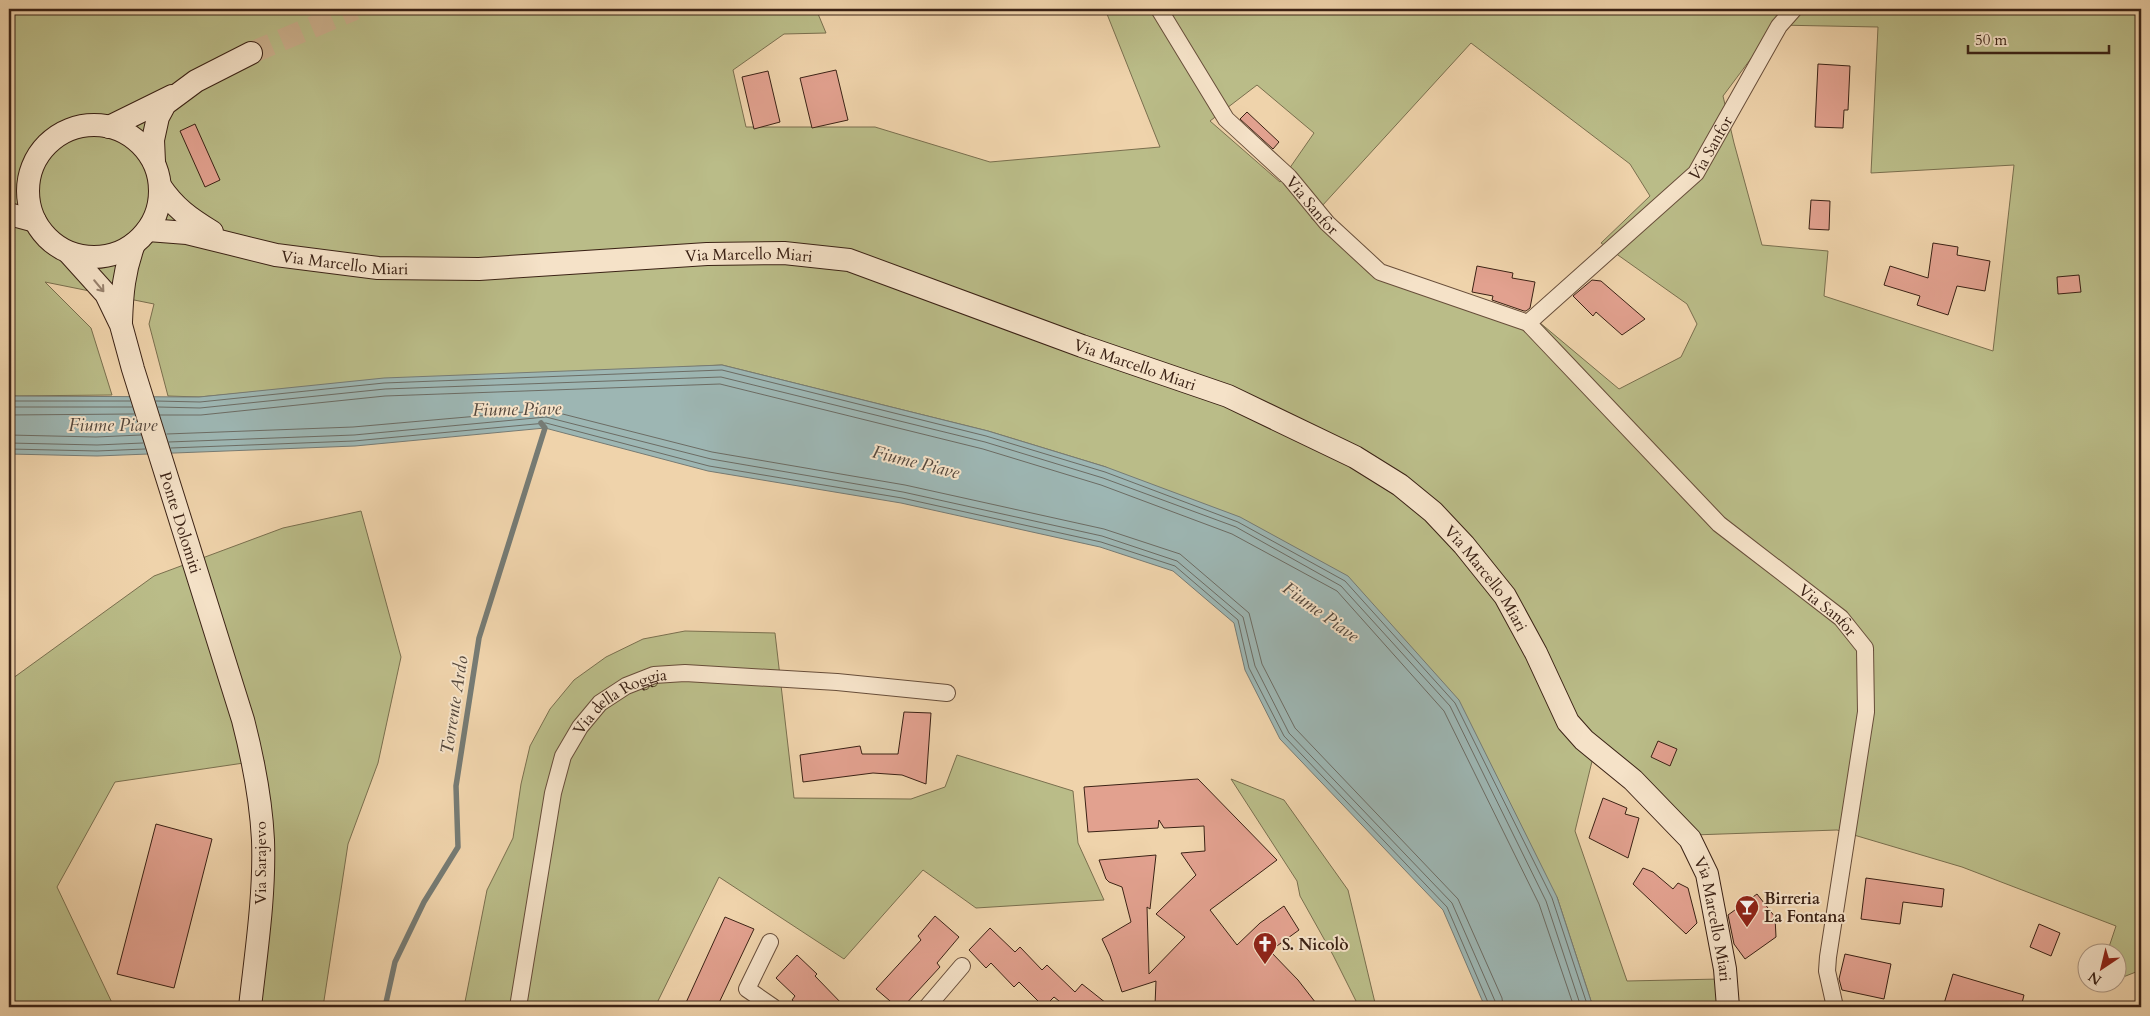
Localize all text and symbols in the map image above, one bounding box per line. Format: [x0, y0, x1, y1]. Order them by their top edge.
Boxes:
scale bar [1968, 22, 2109, 54]
text: 50 m [1975, 30, 2007, 50]
street label: Via Sanfor [1684, 112, 1738, 186]
street label: Via Sanfor [1280, 171, 1343, 240]
street label: Via Marcello Miari [684, 243, 814, 268]
street label: Via Marcello Miari [280, 246, 409, 280]
one-way arrow [94, 279, 105, 292]
street label: Via Marcello Miari [1071, 334, 1199, 396]
water label: Fiume Piave [472, 396, 563, 423]
water label: Fiume Piave [69, 413, 158, 438]
water label: Fiume Piave [870, 440, 963, 486]
street label: Ponte Dolomiti [154, 469, 207, 577]
street label: Via Marcello Miari [1439, 521, 1532, 636]
water label: Fiume Piave [1277, 576, 1365, 649]
street label: Via Sanfor [1794, 579, 1862, 641]
water label: Torrente Ardo [434, 654, 475, 756]
street label: Via della Roggia [568, 664, 668, 739]
street label: Via Sarajevo [250, 821, 272, 905]
street label: Via Marcello Miari [1688, 853, 1736, 983]
place label: Birreria La Fontana [1764, 888, 1846, 928]
bar icon: Birreria La Fontana [1734, 894, 1760, 928]
church icon: S. Nicolò [1252, 931, 1278, 965]
place label: S. Nicolò [1282, 934, 1349, 956]
north arrow [2078, 944, 2128, 994]
text: N [2084, 967, 2105, 990]

